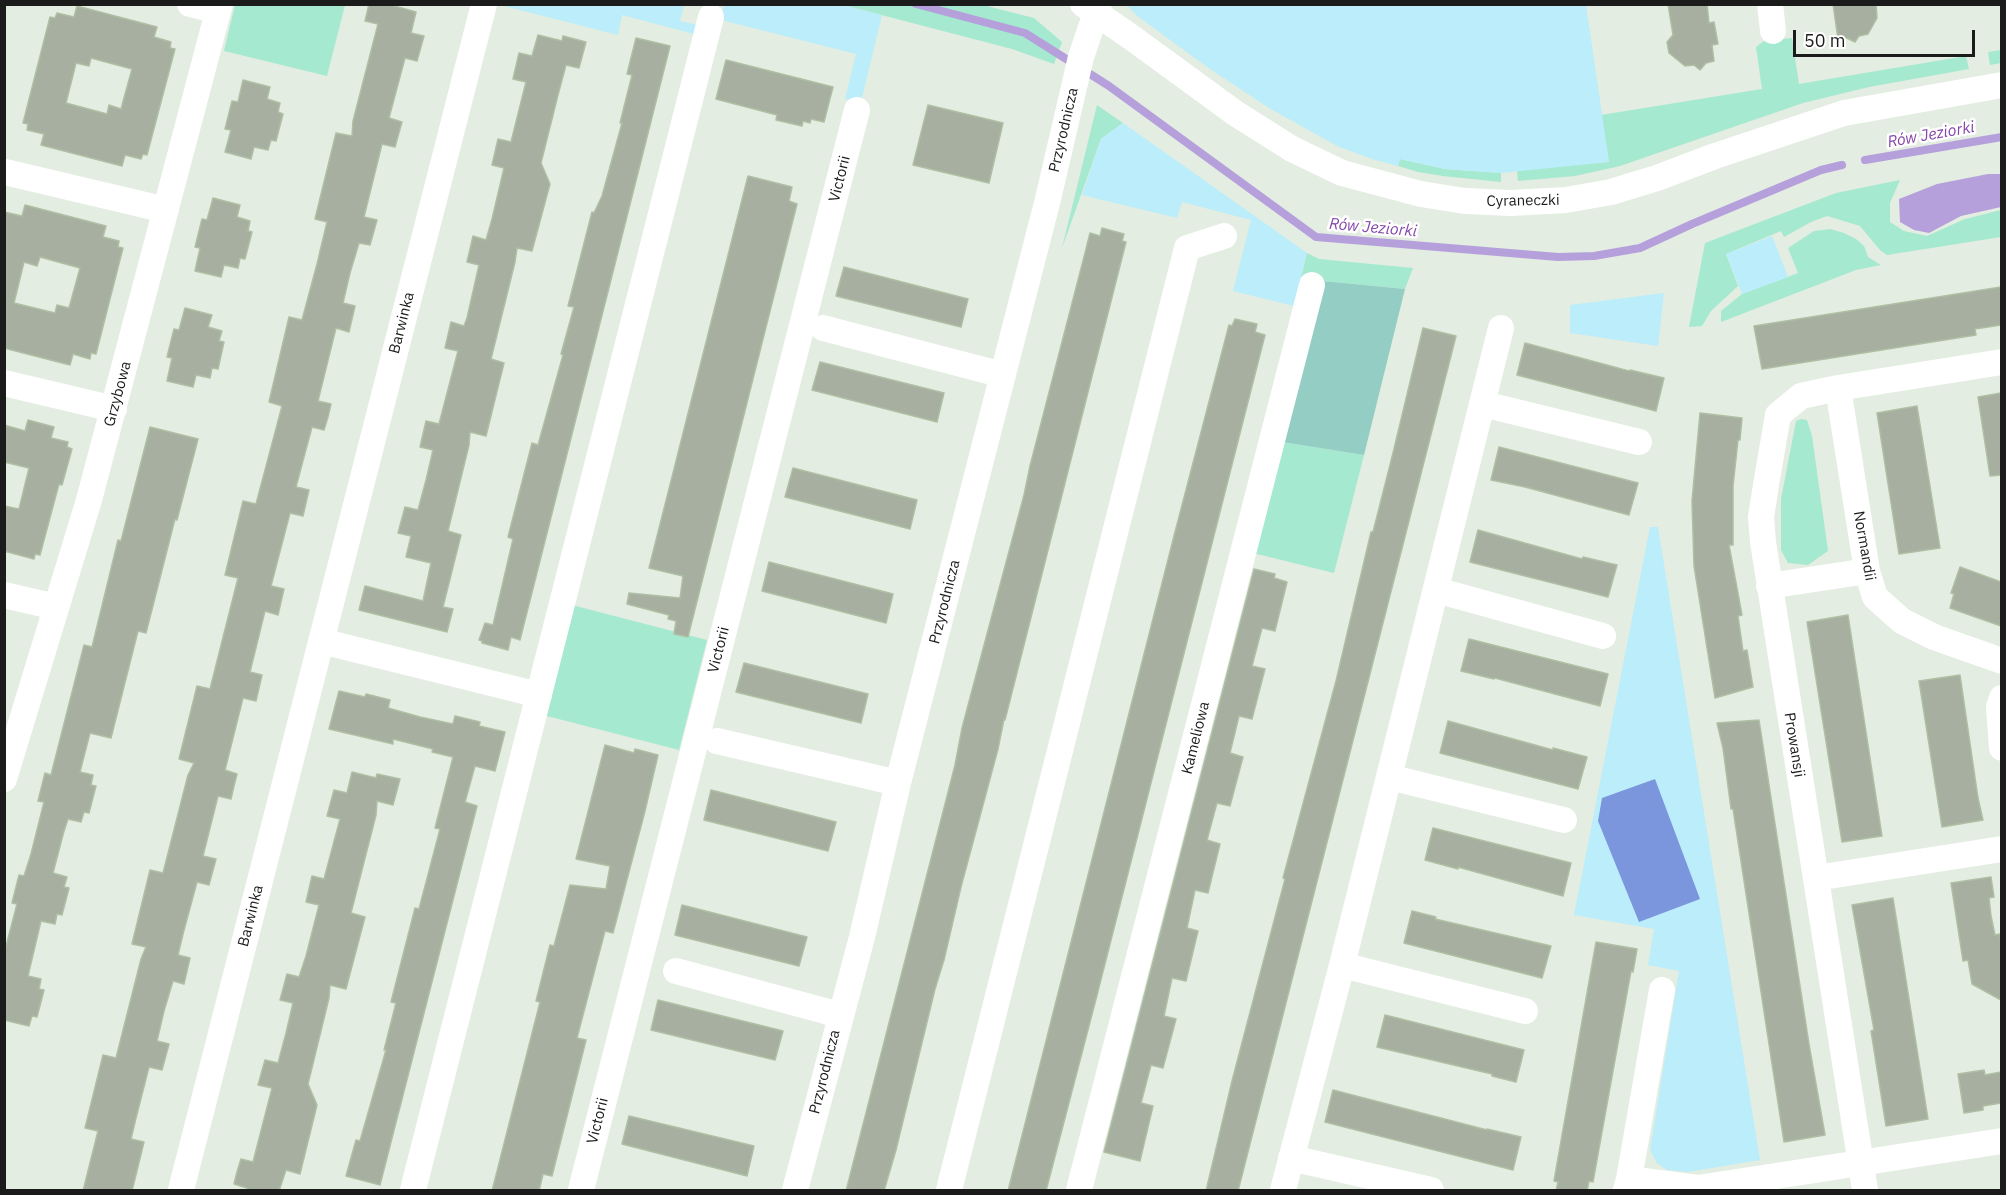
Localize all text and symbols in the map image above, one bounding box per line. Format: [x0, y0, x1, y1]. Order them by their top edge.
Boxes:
scale bar [1796, 18, 1978, 56]
text: 50 m [1804, 29, 1846, 52]
street label: Przyrodnicza [1046, 86, 1082, 174]
water label: Rów Jeziorki [1886, 118, 1976, 152]
street label: Victorii [826, 154, 854, 204]
street label: Cyraneczki [1486, 191, 1560, 211]
water label: Rów Jeziorki [1328, 215, 1418, 241]
street label: Barwinka [386, 290, 418, 356]
street label: Grzybowa [101, 359, 135, 429]
street label: Normandii [1849, 510, 1879, 582]
street label: Przyrodnicza [926, 558, 964, 646]
street label: Victorii [705, 625, 733, 675]
street label: Kameliowa [1178, 700, 1214, 776]
street label: Prowansji [1780, 711, 1808, 779]
street label: Barwinka [235, 883, 267, 949]
street label: Przyrodnicza [806, 1028, 844, 1116]
street label: Victorii [584, 1096, 612, 1146]

